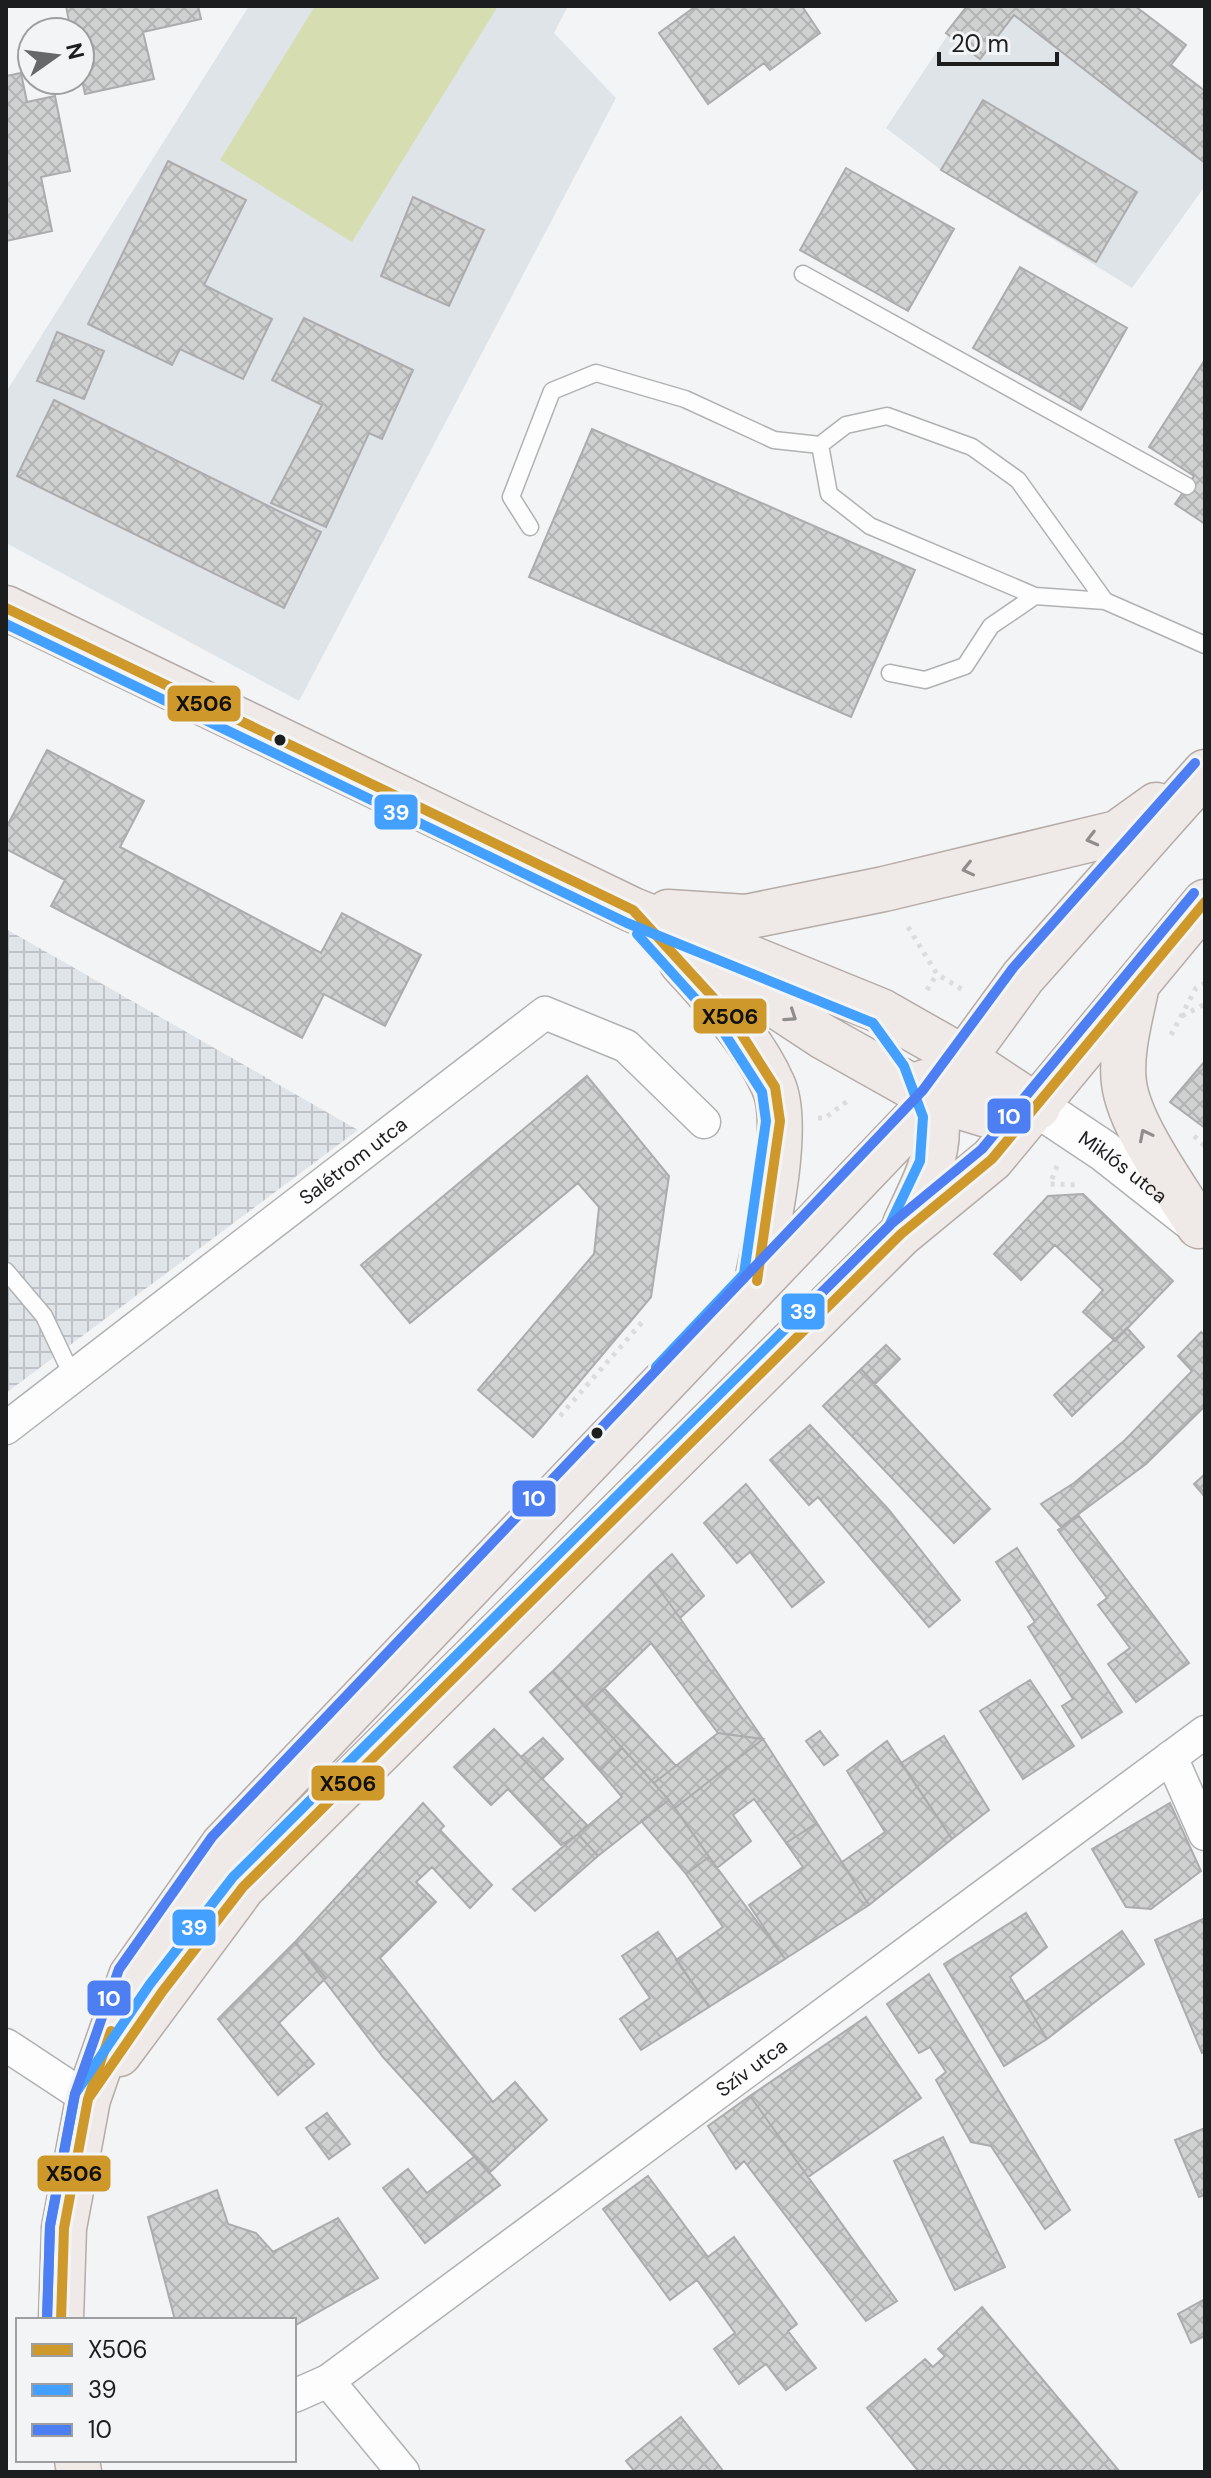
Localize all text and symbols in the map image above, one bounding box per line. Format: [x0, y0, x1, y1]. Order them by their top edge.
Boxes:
north arrow [16, 16, 96, 96]
scale bar [939, 16, 1057, 66]
text: 20 m [951, 28, 1009, 59]
text: N [59, 40, 91, 63]
line badge: X506 [166, 684, 242, 723]
text: X506 [176, 689, 232, 718]
unlabelled marker [272, 732, 288, 748]
line badge: 39 [373, 793, 419, 831]
text: 39 [383, 798, 409, 827]
one-way arrow [1086, 830, 1099, 847]
one-way arrow [961, 860, 975, 877]
line badge: X506 [692, 997, 768, 1035]
text: X506 [702, 1002, 758, 1031]
one-way arrow [783, 1006, 797, 1021]
line badge: 10 [986, 1097, 1032, 1135]
text: 10 [997, 1102, 1021, 1131]
street label: Salétrom utca [294, 1111, 412, 1211]
street label: Miklós utca [1074, 1125, 1173, 1209]
one-way arrow [1139, 1128, 1155, 1143]
line badge: 39 [780, 1292, 826, 1331]
text: 39 [790, 1297, 816, 1326]
unlabelled marker [589, 1425, 605, 1441]
line badge: 10 [511, 1479, 557, 1518]
text: 10 [522, 1484, 546, 1513]
line badge: X506 [310, 1764, 386, 1802]
text: X506 [320, 1769, 376, 1798]
line badge: 39 [171, 1908, 217, 1947]
text: 39 [181, 1913, 207, 1942]
line badge: 10 [86, 1979, 132, 2017]
text: 10 [97, 1984, 121, 2013]
street label: Szív utca [711, 2033, 792, 2103]
line badge: X506 [36, 2154, 112, 2193]
text: X506 [46, 2159, 102, 2188]
legend [16, 2318, 296, 2462]
text: X506 [88, 2334, 148, 2365]
text: 39 [88, 2374, 117, 2405]
text: 10 [88, 2414, 112, 2445]

